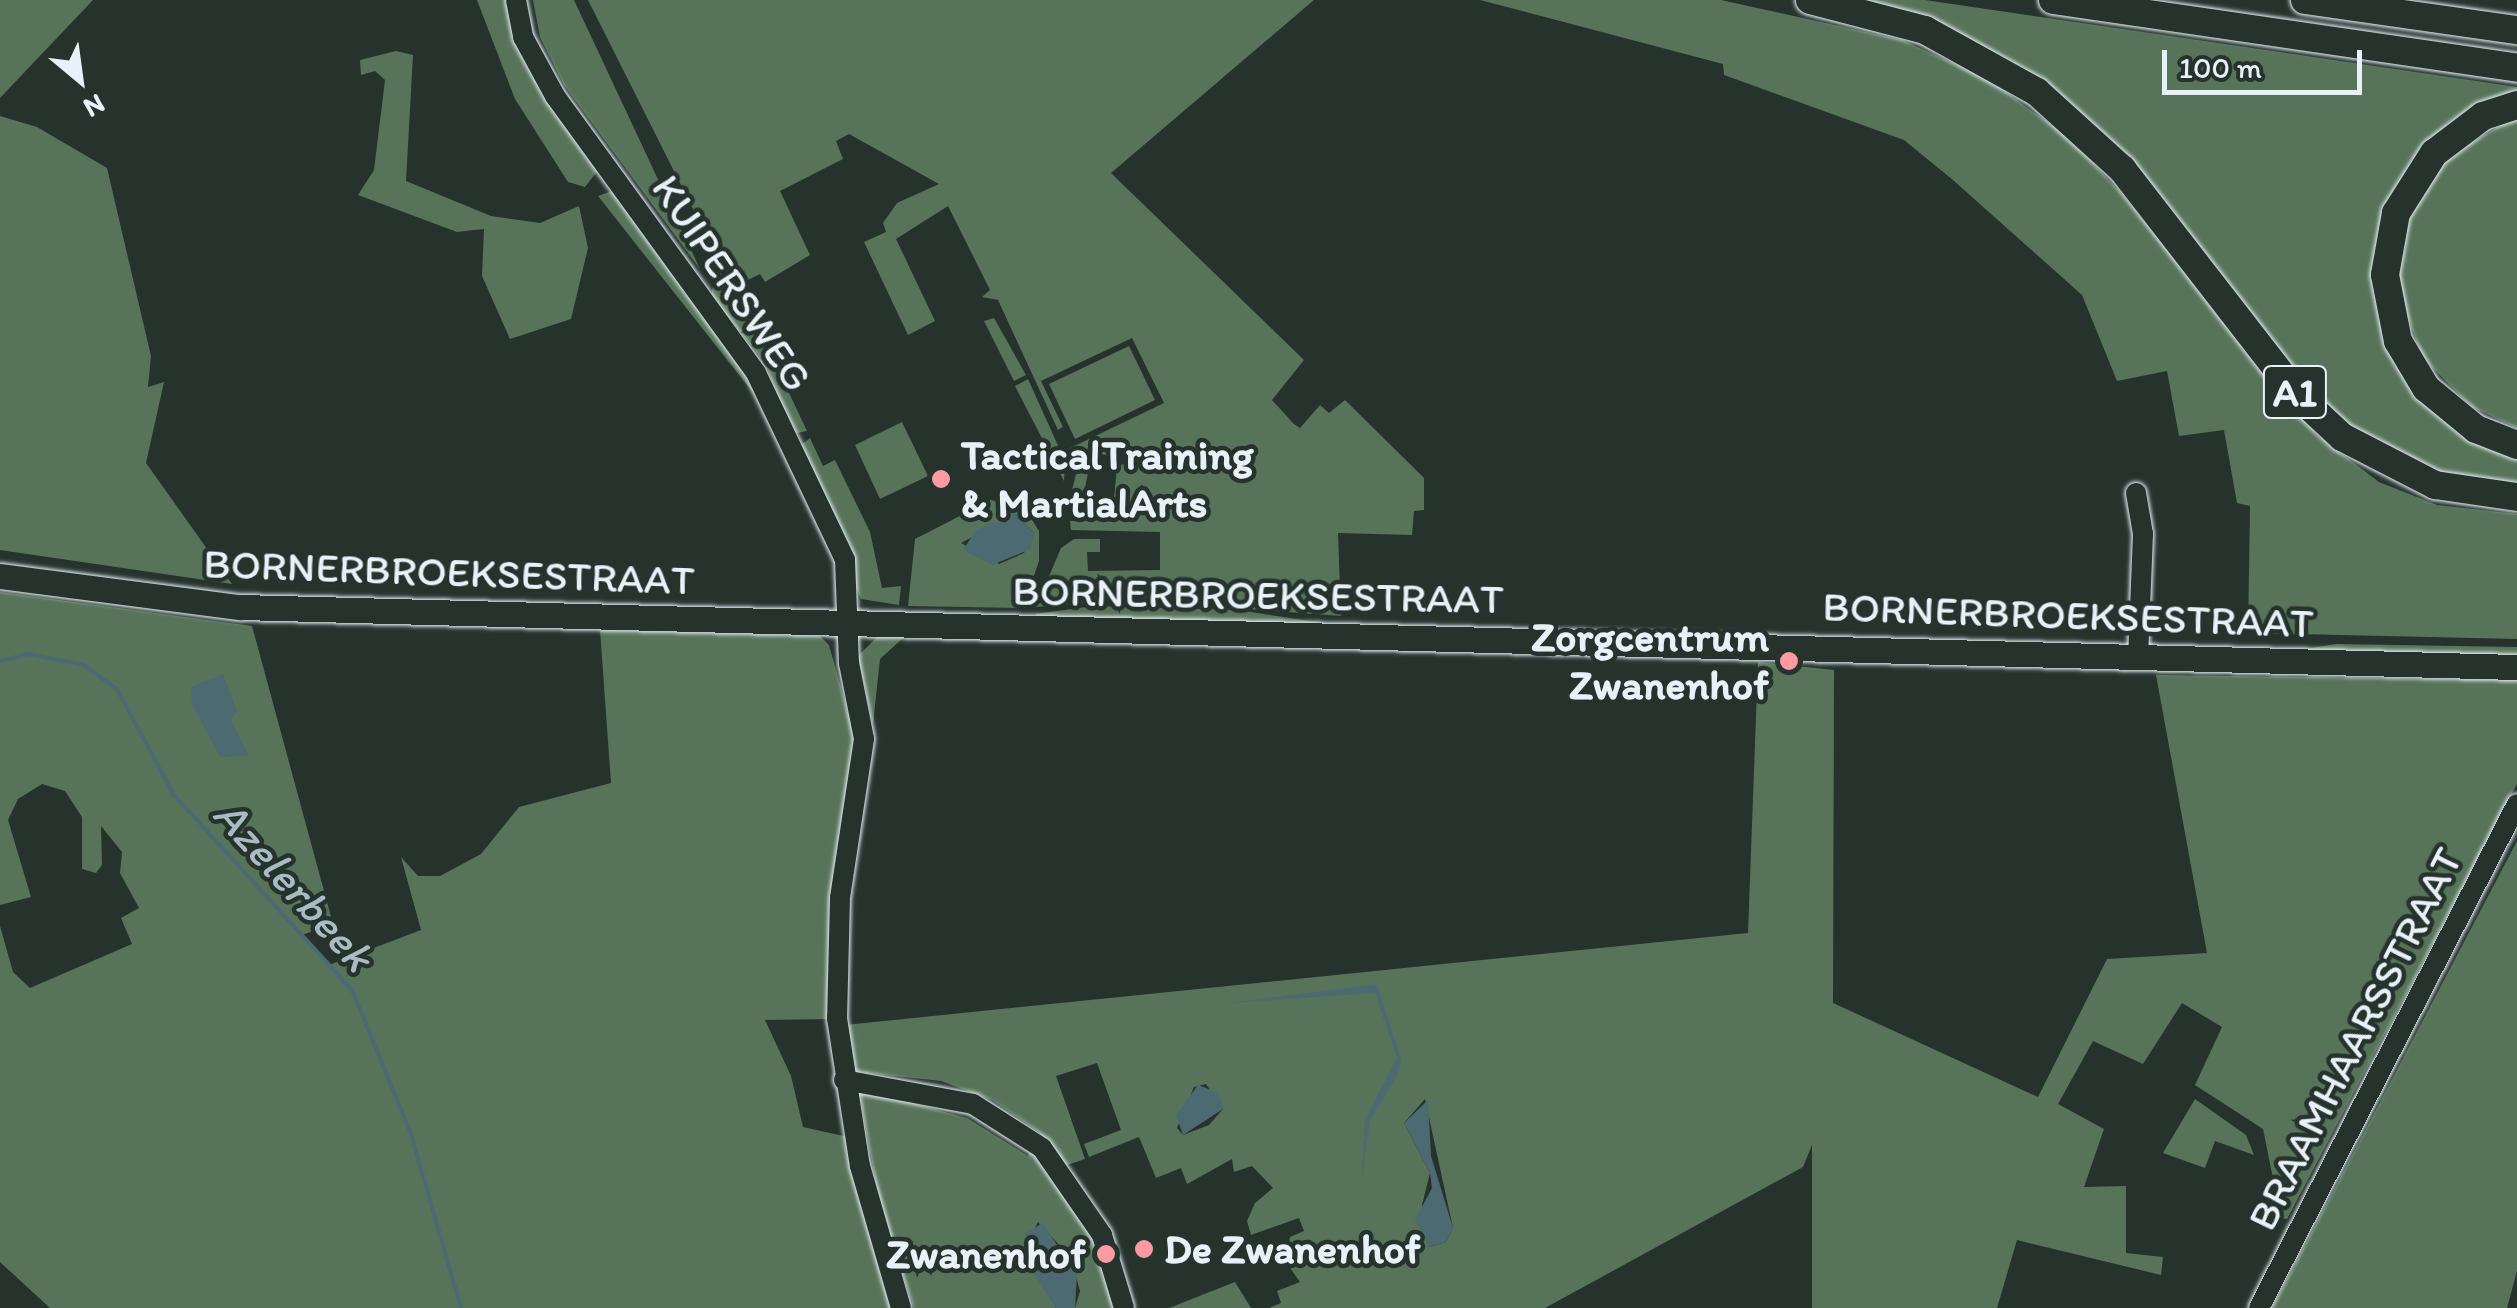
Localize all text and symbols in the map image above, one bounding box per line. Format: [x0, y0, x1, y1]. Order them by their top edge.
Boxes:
north arrow [30, 30, 130, 130]
scale bar [2167, 30, 2367, 92]
text: 100 m [2179, 49, 2262, 86]
text: N [78, 87, 111, 126]
street label: KUIPERSWEG [641, 165, 823, 401]
road number: A1 [2262, 357, 2328, 427]
place label: TacticalTraining & MartialArts [961, 430, 1253, 528]
marker: TacticalTraining & MartialArts [930, 468, 952, 490]
street label: BORNERBROEKSESTRAAT [203, 538, 695, 606]
street label: BORNERBROEKSESTRAAT [1012, 566, 1504, 624]
street label: BORNERBROEKSESTRAAT [1822, 581, 2314, 649]
place label: Zorgcentrum Zwanenhof [1531, 612, 1769, 710]
marker: Zorgcentrum Zwanenhof [1778, 650, 1800, 672]
water label: Azelerbeek [203, 788, 385, 982]
street label: BRAAMHAARSSTRAAT [2237, 839, 2473, 1239]
place label: De Zwanenhof [1164, 1224, 1421, 1274]
place label: Zwanenhof [886, 1229, 1086, 1279]
marker: De Zwanenhof [1133, 1238, 1155, 1260]
marker: Zwanenhof [1095, 1243, 1117, 1265]

